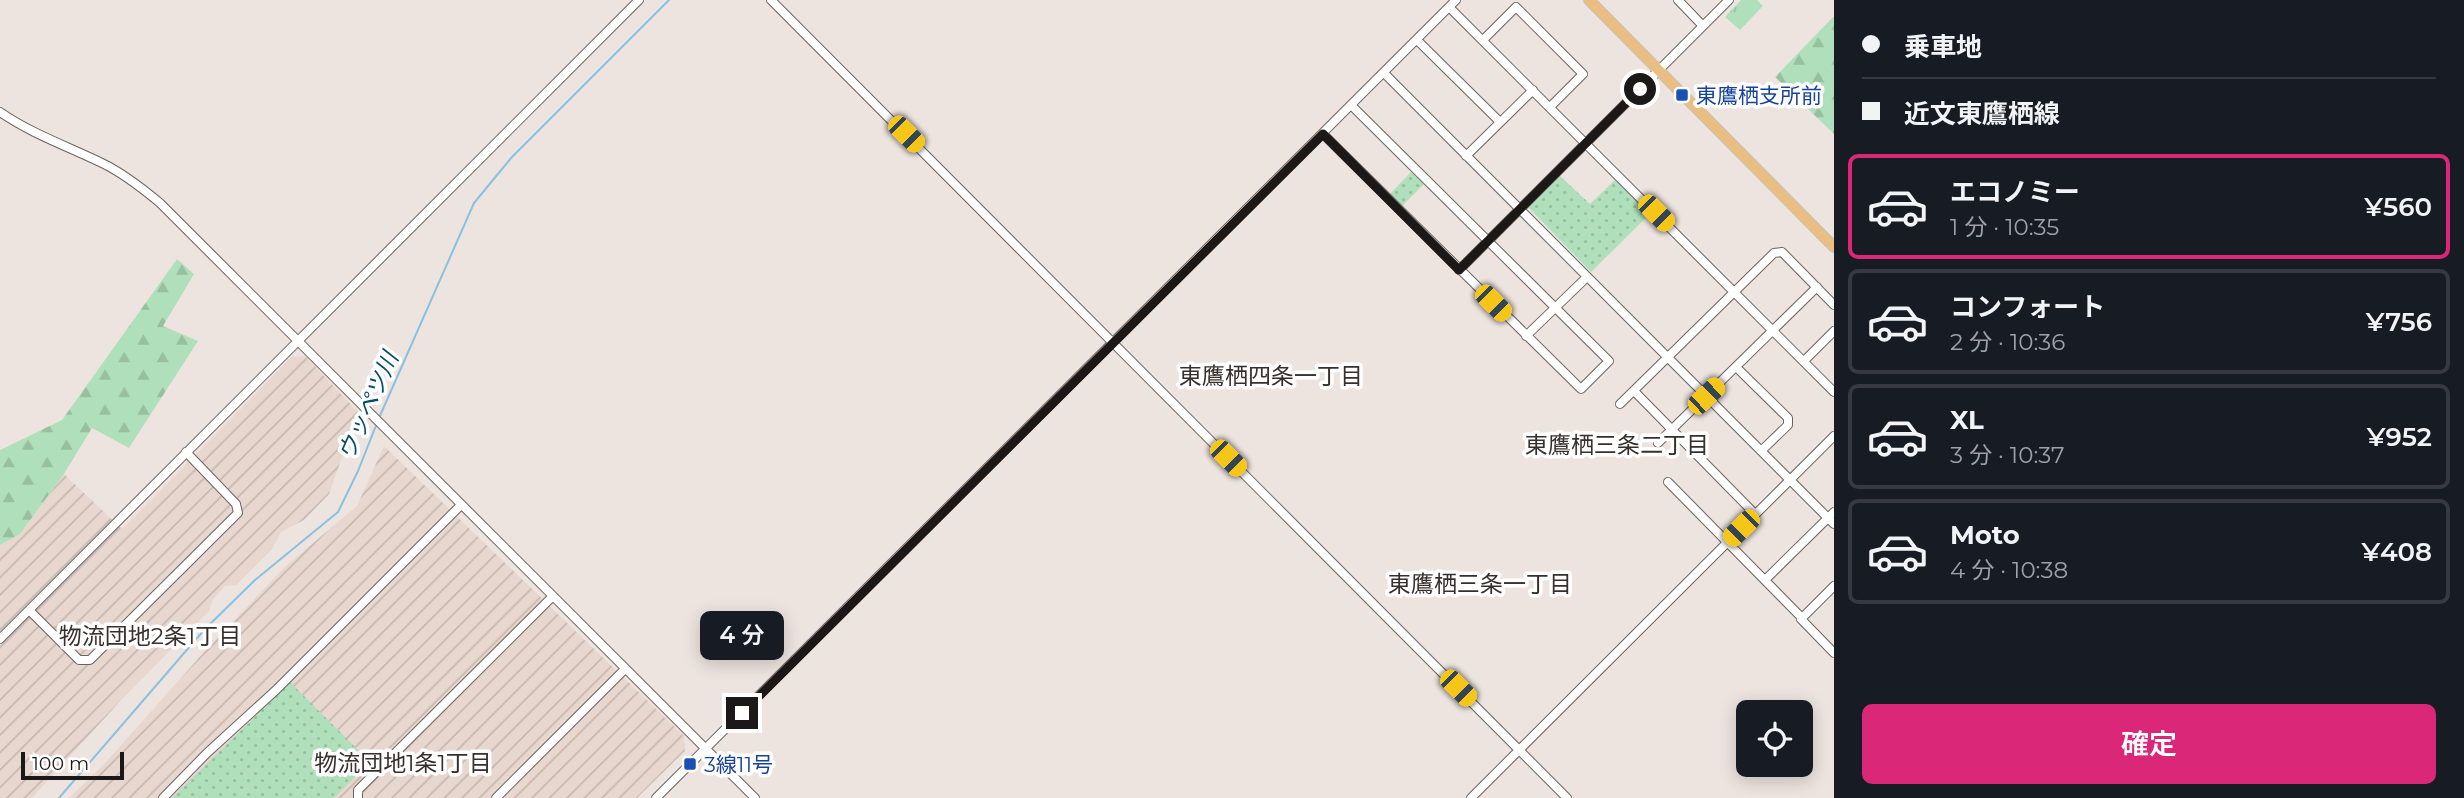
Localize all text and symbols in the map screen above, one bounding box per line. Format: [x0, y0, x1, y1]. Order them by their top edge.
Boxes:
text: 乗車地 [1904, 31, 1982, 63]
route start [1624, 73, 1656, 105]
place label: 東鷹栖支所前 [1696, 83, 1822, 108]
marker: 東鷹栖支所前 [1674, 87, 1690, 103]
text: 近文東鷹栖線 [1904, 98, 2060, 130]
car [884, 112, 929, 156]
icon: car [1866, 175, 1929, 238]
text: エコノミー [1950, 176, 2080, 208]
car [1634, 191, 1679, 235]
text: ¥560 [2364, 191, 2432, 223]
text: 1 分 · 10:35 [1950, 213, 2059, 241]
car [1471, 281, 1516, 325]
icon: car [1866, 290, 1929, 353]
text: コンフォート [1950, 291, 2105, 323]
text: ¥756 [2366, 306, 2432, 338]
text: 2 分 · 10:36 [1950, 328, 2065, 356]
water label: ウッペツ川 [332, 345, 405, 464]
district label: 東鷹栖四条一丁目 [1179, 362, 1363, 390]
car [1684, 374, 1729, 418]
text: XL [1950, 404, 1984, 436]
icon: car [1866, 405, 1929, 468]
text: ¥952 [2367, 421, 2432, 453]
district label: 東鷹栖三条二丁目 [1525, 431, 1709, 459]
car [1206, 436, 1251, 480]
text: 3 分 · 10:37 [1950, 441, 2064, 469]
car [1719, 506, 1764, 550]
text: Moto [1950, 519, 2020, 551]
icon: car [1866, 520, 1929, 583]
text: ¥408 [2361, 536, 2432, 568]
text: 4 分 · 10:38 [1950, 556, 2068, 584]
district label: 東鷹栖三条一丁目 [1388, 570, 1572, 598]
callout: 4 分 [700, 612, 784, 660]
text: 4 分 [720, 621, 764, 649]
district label: 物流団地2条1丁目 [59, 622, 241, 650]
car [1436, 666, 1481, 710]
route end [726, 697, 758, 729]
map controls [1736, 700, 1813, 777]
button: locate [1736, 700, 1813, 777]
button: 確定 [1862, 704, 2436, 784]
scale bar [21, 749, 124, 781]
district label: 物流団地1条1丁目 [314, 749, 492, 777]
text: 100 m [32, 752, 89, 775]
place label: 3線11号 [704, 752, 773, 777]
marker: 3線11号 [682, 756, 698, 772]

